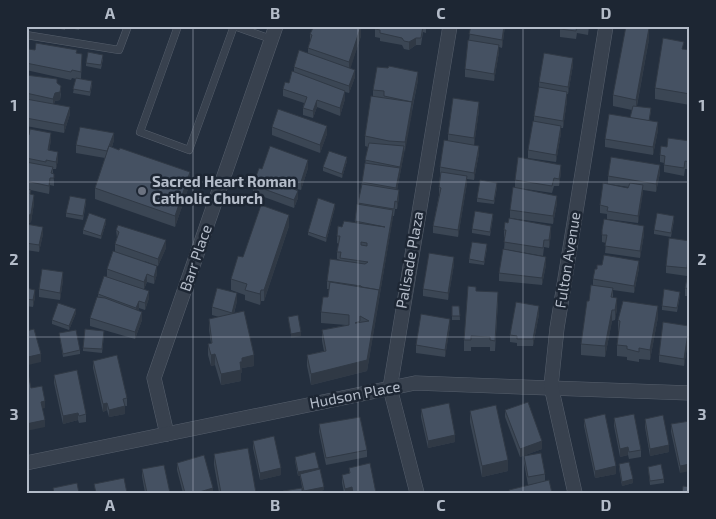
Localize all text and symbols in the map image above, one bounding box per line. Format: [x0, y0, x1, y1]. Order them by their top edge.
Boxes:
text: A [105, 3, 116, 22]
text: B [270, 3, 280, 22]
text: C [436, 3, 446, 22]
text: D [601, 3, 612, 22]
text: 1 [11, 95, 17, 114]
text: 1 [699, 95, 705, 114]
place label: Sacred Heart Roman Catholic Church [152, 172, 296, 207]
marker: Sacred Heart Roman Catholic Church [136, 185, 148, 197]
street label: Palisade Plaza [392, 210, 426, 310]
street label: Fulton Avenue [551, 211, 583, 309]
street label: Barr Place [175, 222, 215, 293]
text: 2 [9, 249, 19, 268]
text: 2 [697, 249, 707, 268]
street label: Hudson Place [308, 376, 402, 412]
text: 3 [9, 404, 19, 423]
text: 3 [697, 404, 707, 423]
text: A [105, 495, 116, 514]
text: B [270, 495, 280, 514]
text: C [436, 495, 446, 514]
text: D [601, 495, 612, 514]

